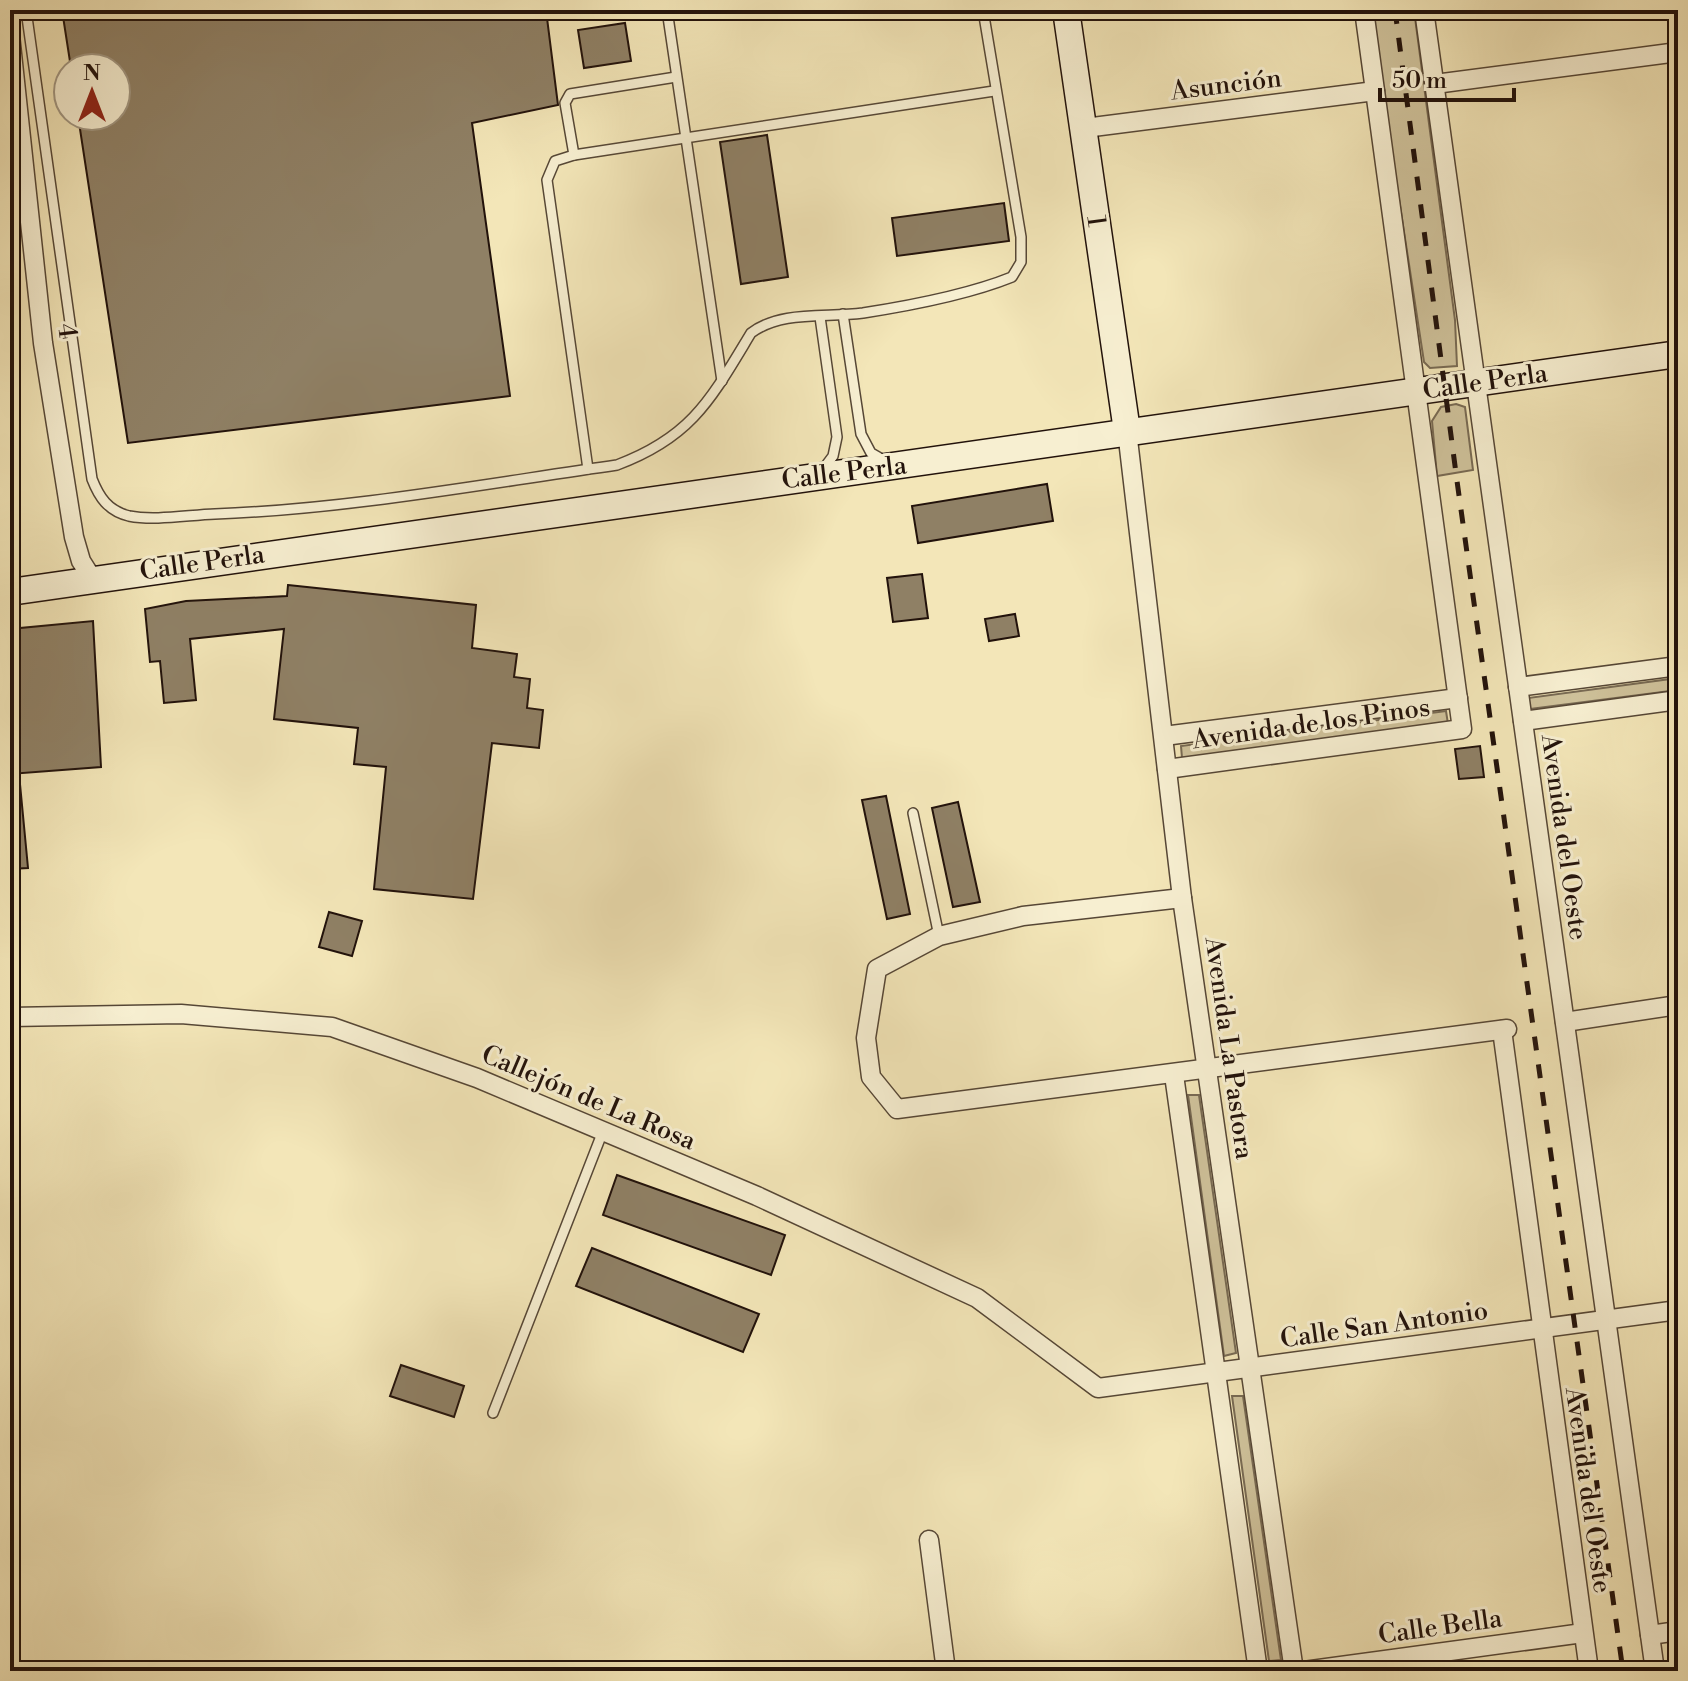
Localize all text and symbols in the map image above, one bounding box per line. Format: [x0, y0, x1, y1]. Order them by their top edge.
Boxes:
north arrow [52, 52, 132, 132]
scale bar [1380, 52, 1514, 102]
text: N [83, 60, 101, 87]
street label: Asunción [1168, 62, 1283, 108]
text: 50 m [1392, 66, 1447, 96]
street label: 1 [1079, 213, 1113, 229]
street label: 4 [50, 321, 84, 341]
street label: Calle Perla [1421, 357, 1550, 407]
street label: Calle Perla [780, 449, 909, 497]
street label: Calle Perla [138, 538, 267, 588]
street label: Avenida de los Pinos [1189, 691, 1432, 757]
street label: Avenida del Oeste [1534, 731, 1594, 942]
street label: Avenida La Pastora [1197, 934, 1261, 1162]
street label: Callejón de La Rosa [477, 1038, 701, 1158]
street label: Calle San Antonio [1278, 1295, 1490, 1355]
street label: Avenida del Oeste [1558, 1384, 1618, 1595]
street label: Calle Bella [1376, 1602, 1505, 1652]

